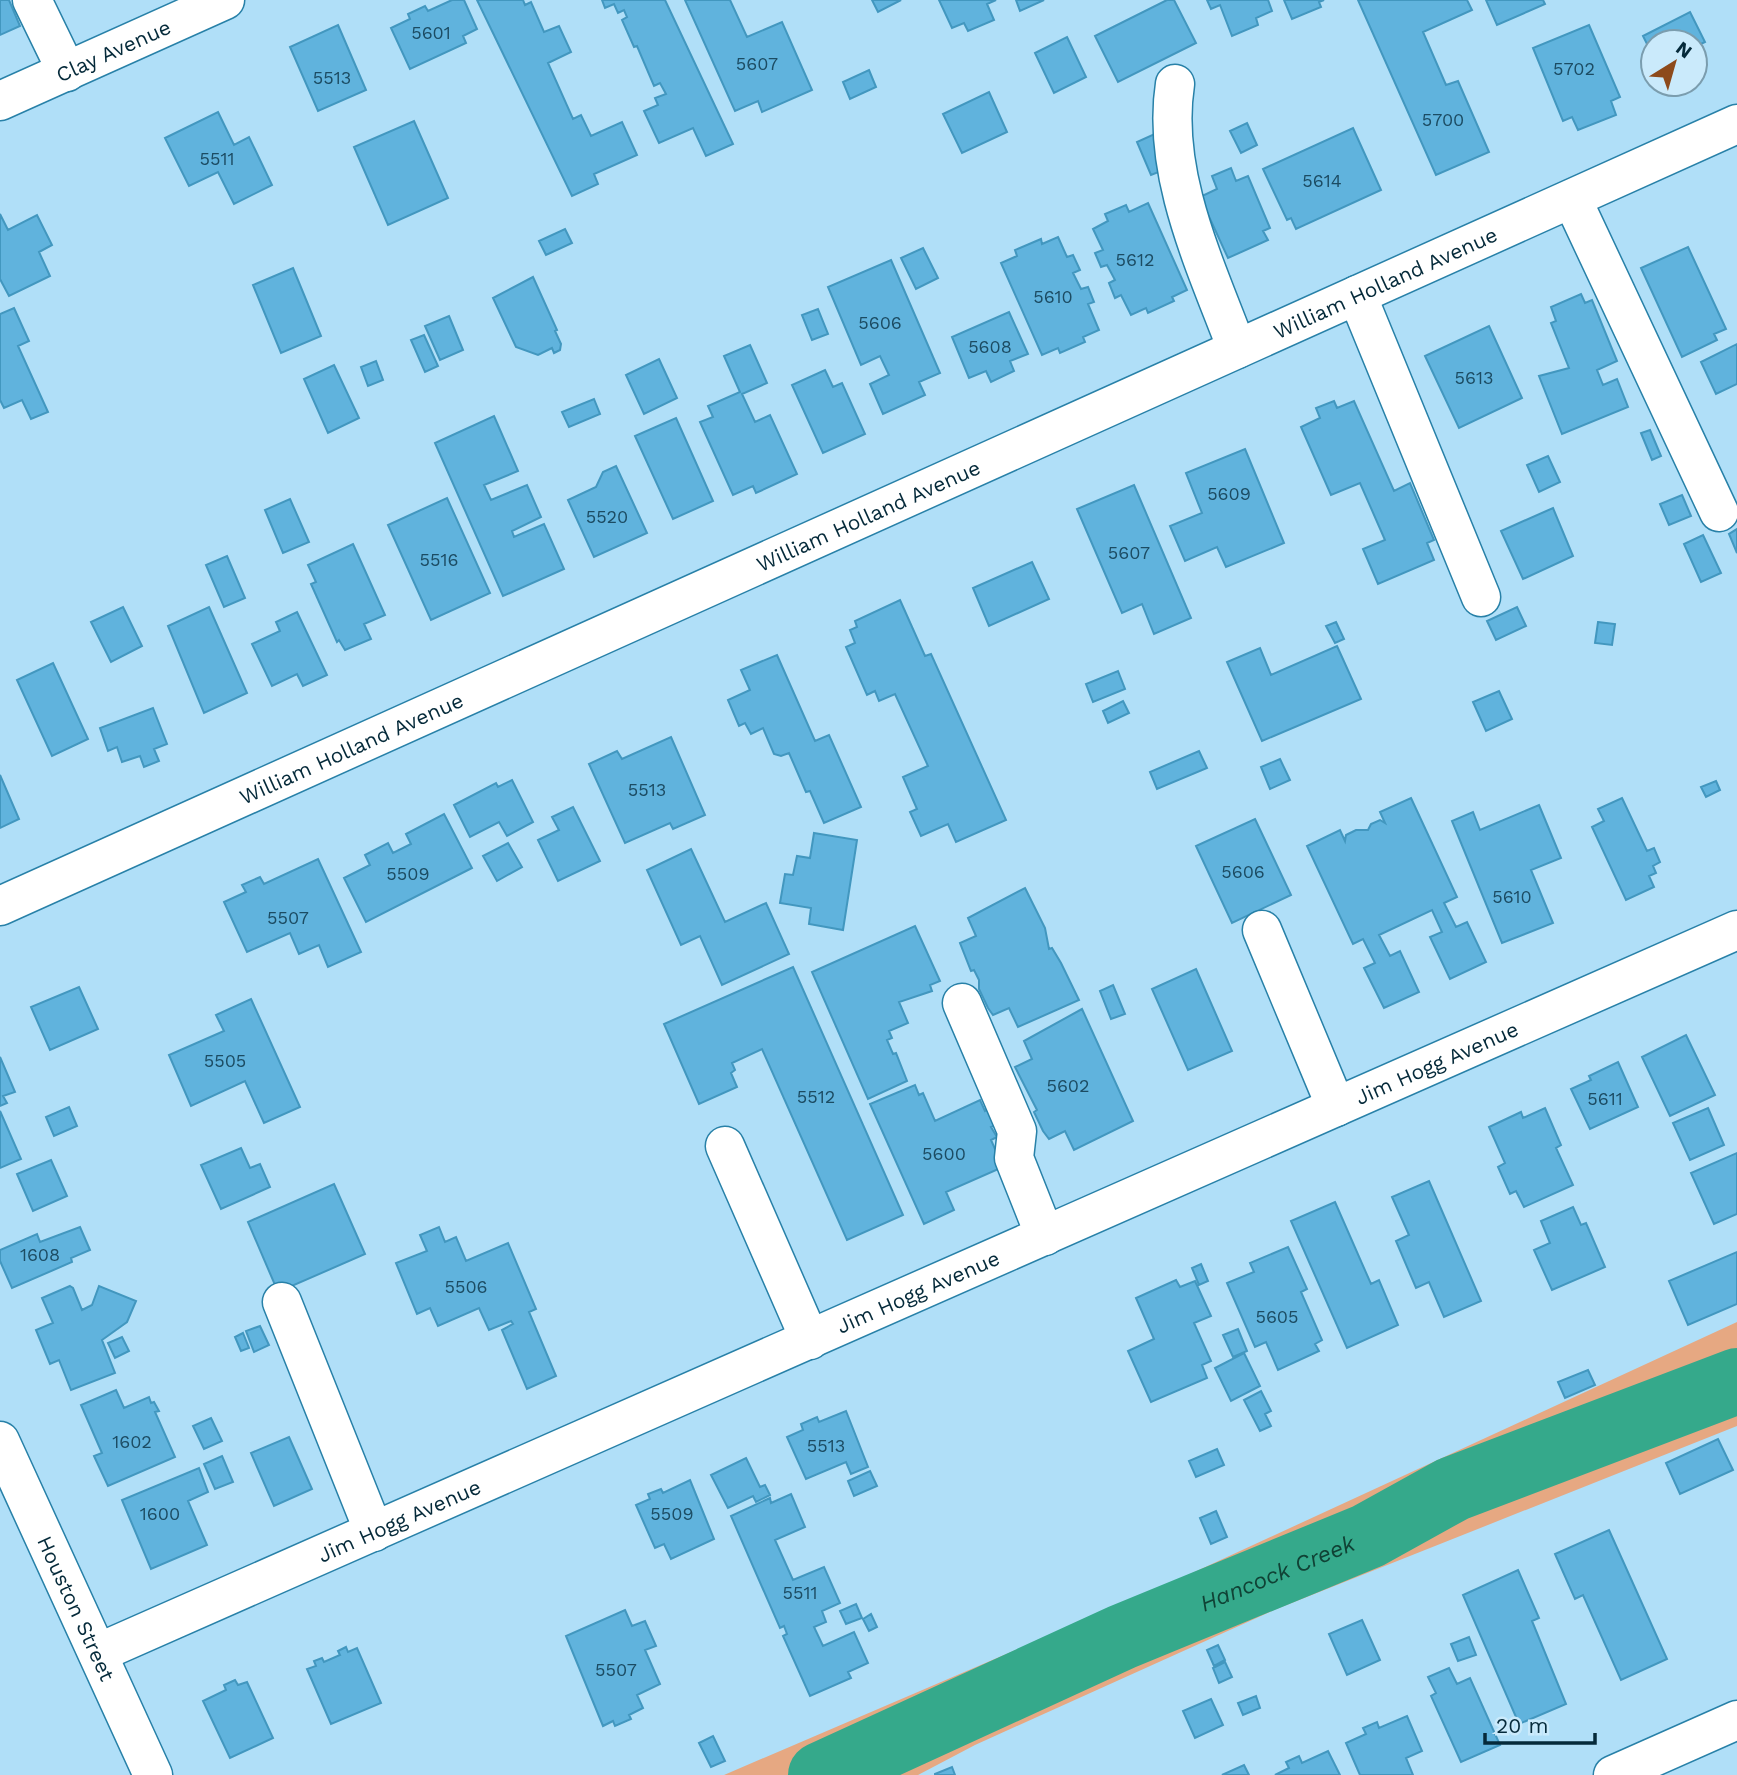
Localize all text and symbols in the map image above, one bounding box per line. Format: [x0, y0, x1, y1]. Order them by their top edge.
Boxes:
street label: Clay Avenue [52, 14, 174, 87]
house number: 5601 [411, 22, 451, 43]
north arrow [1639, 28, 1709, 98]
text: N [1671, 36, 1696, 63]
house number: 5607 [736, 53, 778, 74]
house number: 5702 [1553, 58, 1595, 79]
house number: 5513 [313, 67, 351, 88]
house number: 5700 [1422, 109, 1464, 130]
house number: 5511 [200, 148, 235, 169]
house number: 5614 [1302, 170, 1342, 191]
street label: William Holland Avenue [1269, 221, 1501, 344]
house number: 5612 [1116, 249, 1154, 270]
house number: 5610 [1033, 286, 1073, 307]
house number: 5606 [858, 312, 902, 333]
house number: 5608 [968, 336, 1012, 357]
house number: 5613 [1455, 367, 1493, 388]
street label: William Holland Avenue [752, 454, 984, 576]
house number: 5609 [1207, 483, 1251, 504]
house number: 5520 [586, 506, 628, 527]
house number: 5607 [1108, 542, 1150, 563]
house number: 5516 [420, 549, 458, 570]
street label: William Holland Avenue [235, 687, 467, 809]
house number: 5513 [628, 779, 666, 800]
house number: 5606 [1221, 861, 1265, 882]
house number: 5509 [386, 863, 430, 884]
house number: 5610 [1492, 886, 1532, 907]
house number: 5507 [267, 907, 309, 928]
street label: Jim Hogg Avenue [1351, 1016, 1522, 1109]
house number: 5505 [204, 1050, 246, 1071]
house number: 5602 [1046, 1075, 1090, 1096]
house number: 5512 [797, 1086, 835, 1107]
house number: 5611 [1587, 1088, 1623, 1109]
house number: 5600 [922, 1143, 966, 1164]
house number: 1608 [20, 1244, 60, 1265]
street label: Jim Hogg Avenue [832, 1245, 1003, 1338]
house number: 5506 [444, 1276, 488, 1297]
house number: 5605 [1255, 1306, 1299, 1327]
house number: 1602 [112, 1431, 152, 1452]
house number: 5513 [807, 1435, 845, 1456]
street label: Jim Hogg Avenue [314, 1473, 484, 1567]
house number: 1600 [140, 1503, 180, 1524]
house number: 5509 [650, 1503, 694, 1524]
water label: Hancock Creek [1196, 1529, 1360, 1617]
street label: Houston Street [33, 1532, 121, 1685]
house number: 5511 [783, 1582, 818, 1603]
house number: 5507 [595, 1659, 637, 1680]
scale bar [1485, 1702, 1595, 1746]
text: 20 m [1496, 1713, 1548, 1738]

